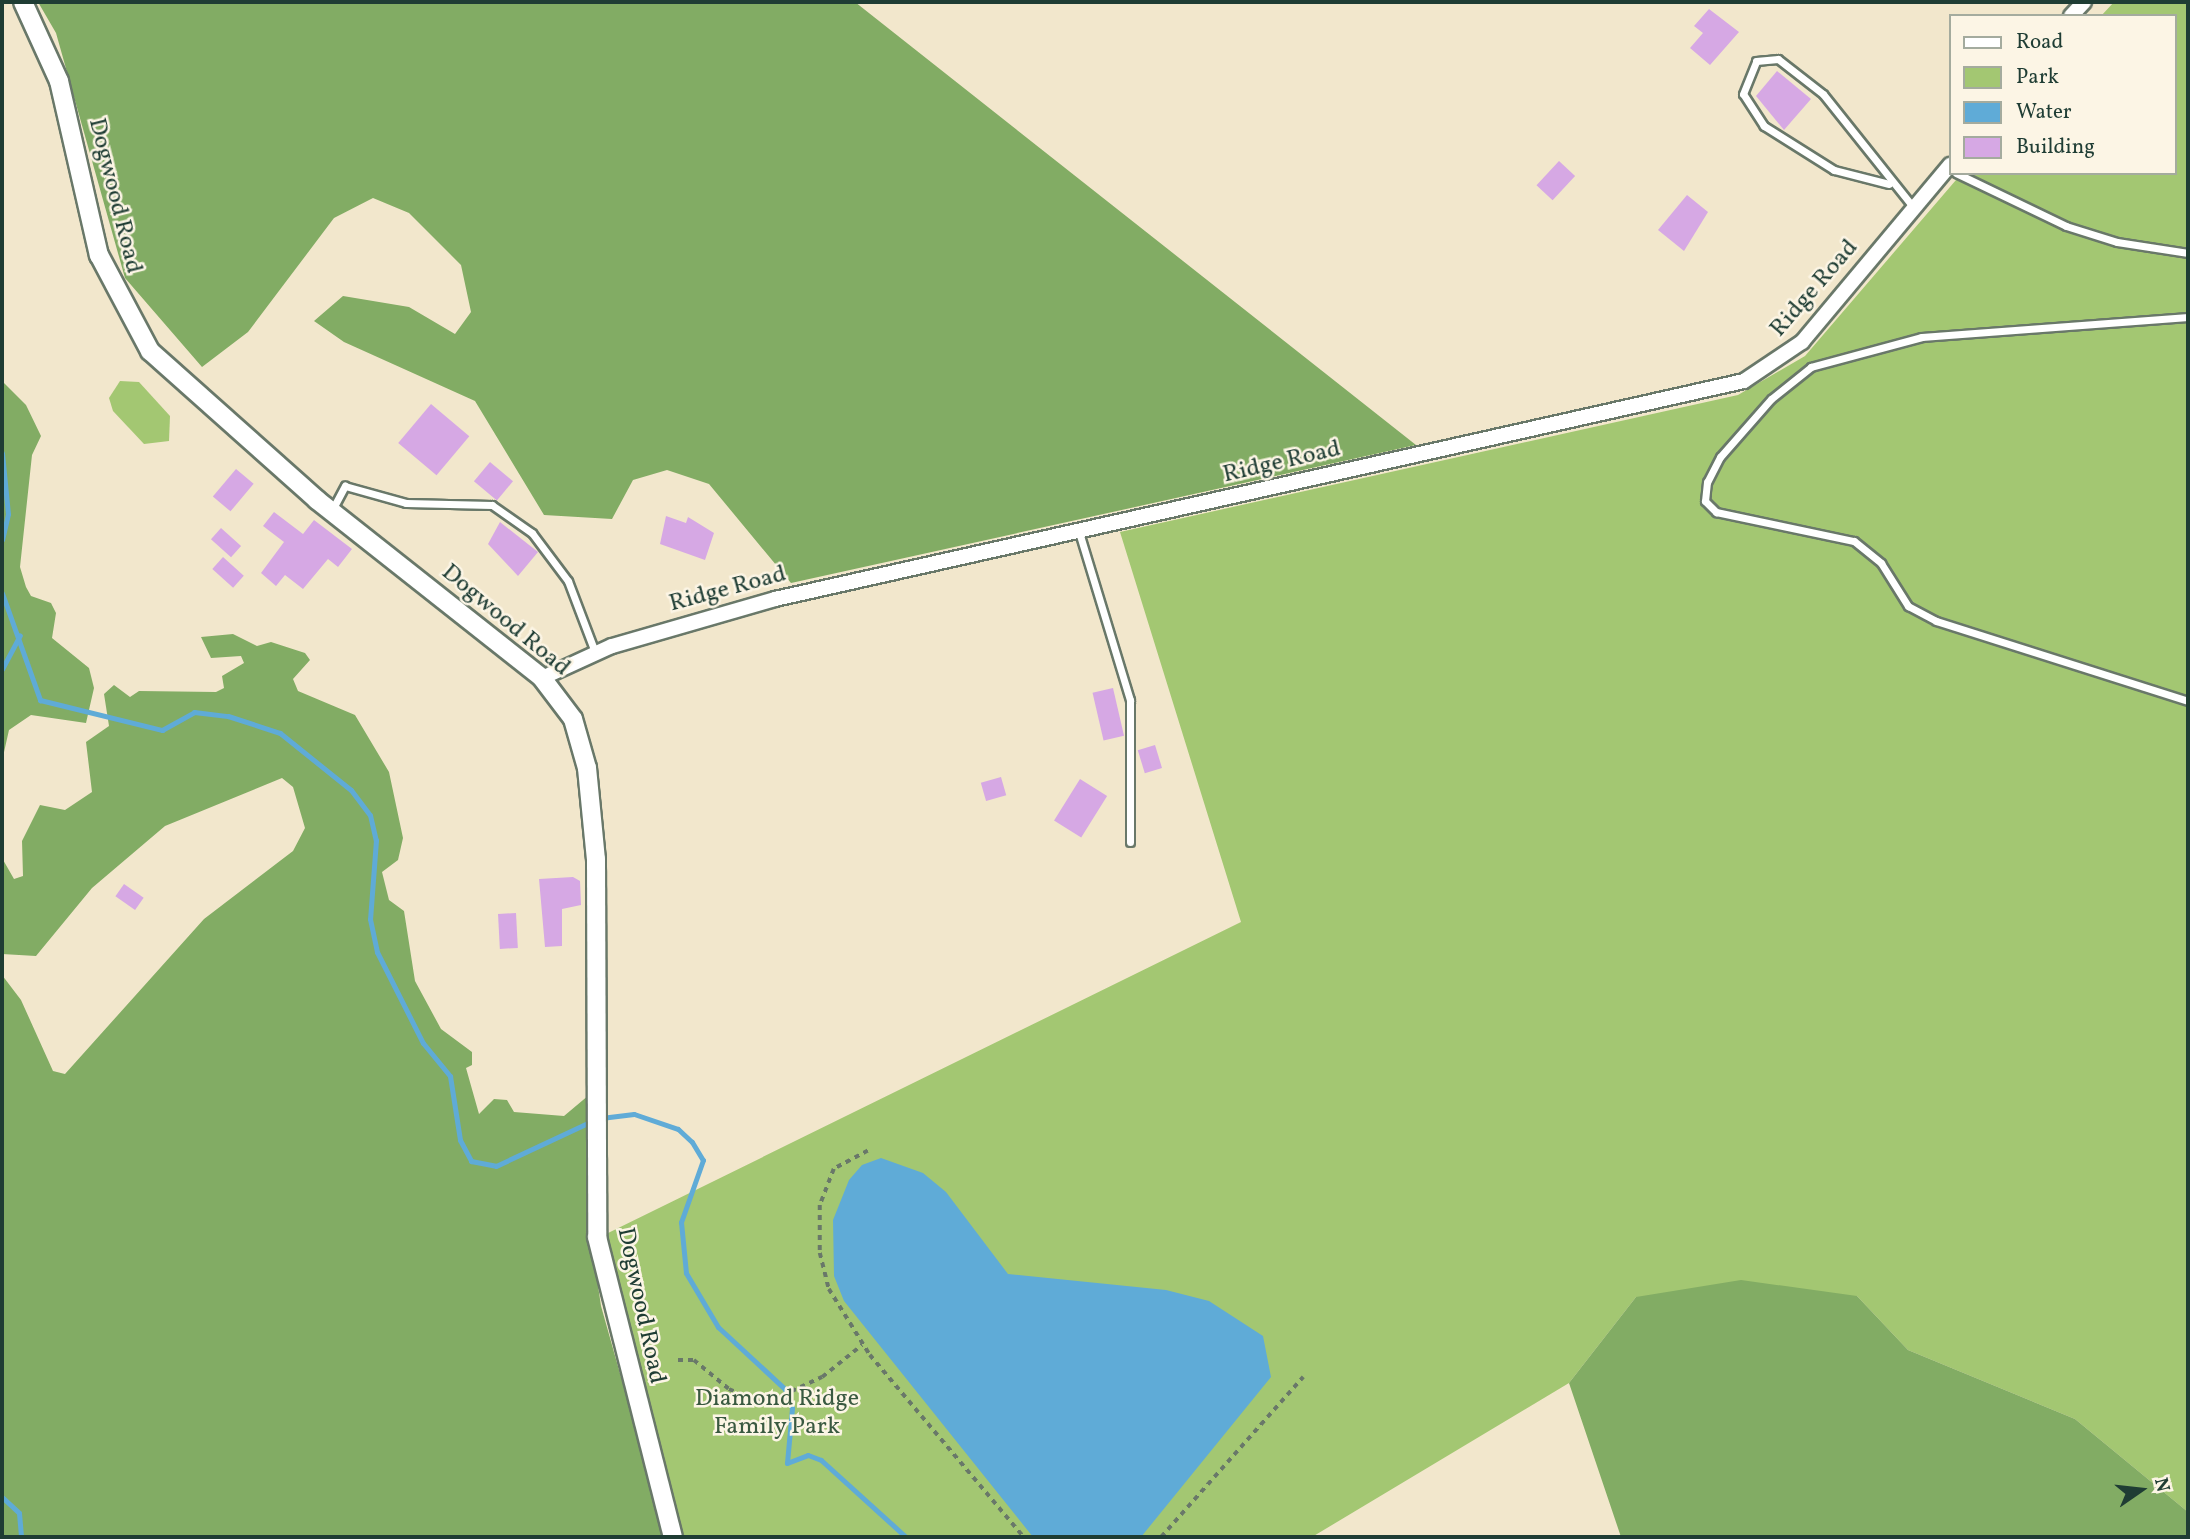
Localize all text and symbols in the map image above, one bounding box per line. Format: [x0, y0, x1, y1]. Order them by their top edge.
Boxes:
legend [1948, 14, 2176, 175]
text: Road [2016, 28, 2063, 57]
text: Park [2016, 63, 2059, 92]
text: Water [2016, 98, 2072, 127]
street label: Dogwood Road [81, 115, 147, 277]
text: Building [2016, 133, 2095, 162]
street label: Ridge Road [1765, 234, 1865, 344]
street label: Ridge Road [1220, 435, 1344, 491]
street label: Dogwood Road [435, 559, 575, 683]
street label: Ridge Road [666, 561, 790, 619]
street label: Dogwood Road [609, 1225, 671, 1387]
park label: Diamond Ridge Family Park [695, 1386, 859, 1442]
north arrow [2106, 1455, 2176, 1525]
text: N [2147, 1475, 2176, 1495]

